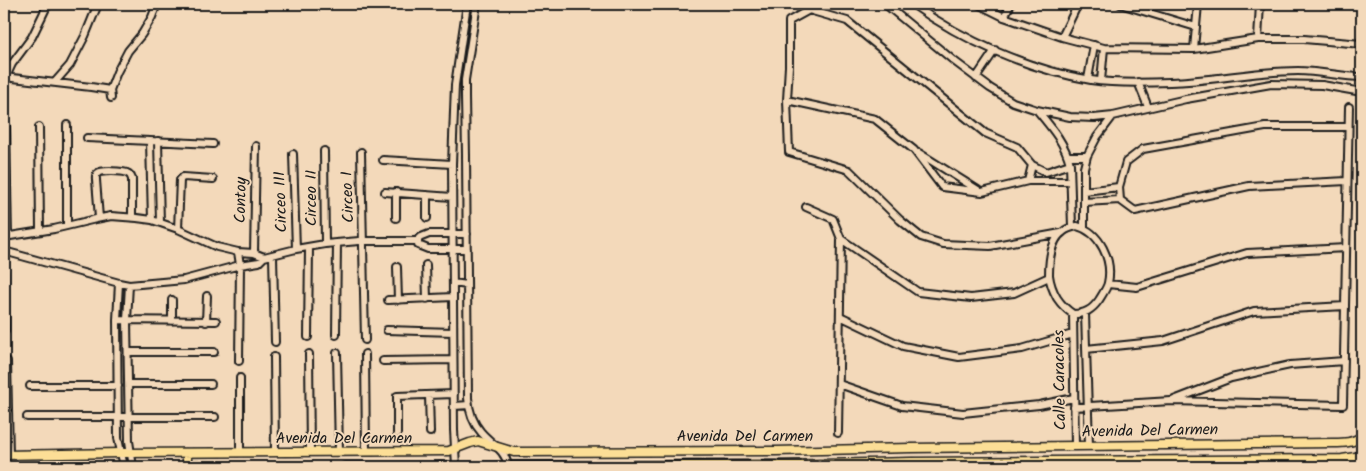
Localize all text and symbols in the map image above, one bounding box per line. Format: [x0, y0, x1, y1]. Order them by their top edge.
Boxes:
street label: Circeo II [299, 170, 324, 226]
street label: Circeo III [267, 171, 295, 233]
street label: Circeo I [335, 171, 361, 223]
street label: Contoy [228, 176, 254, 223]
street label: Calle Caracoles [1047, 329, 1073, 431]
street label: Avenida Del Carmen [1081, 417, 1219, 445]
street label: Avenida Del Carmen [677, 424, 813, 449]
street label: Avenida Del Carmen [276, 426, 412, 451]

